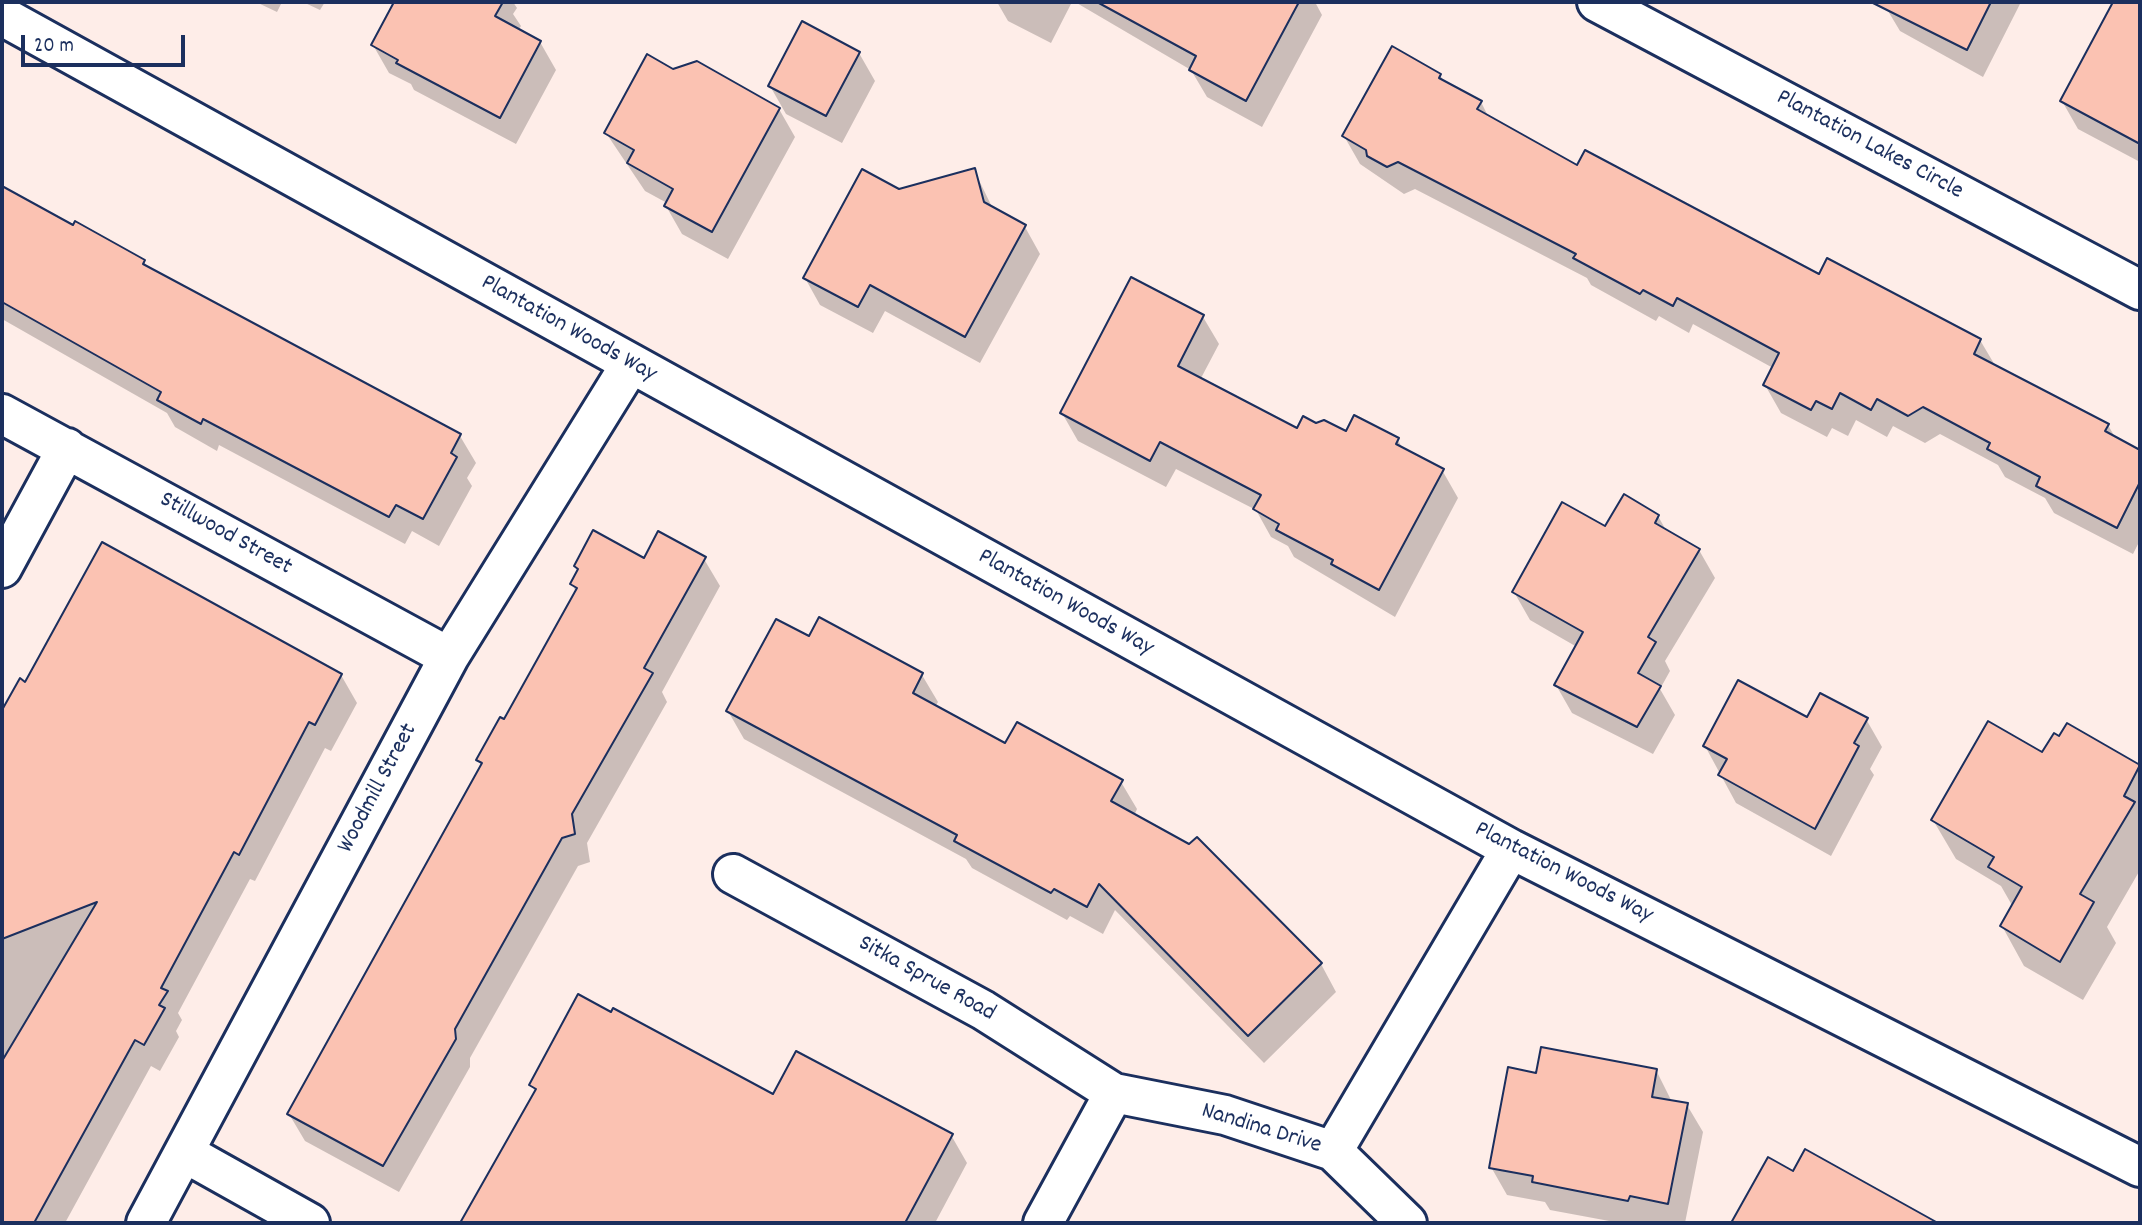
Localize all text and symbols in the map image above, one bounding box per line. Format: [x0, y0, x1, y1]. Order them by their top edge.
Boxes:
scale bar [24, 21, 189, 65]
text: 20 m [34, 32, 74, 62]
street label: Plantation Lakes Circle [1771, 85, 1967, 207]
street label: Plantation Woods Way [475, 270, 661, 390]
street label: Stillwood Street [154, 487, 296, 583]
street label: Plantation Woods Way [972, 544, 1158, 664]
street label: Woodmill Street [333, 719, 425, 859]
street label: Plantation Woods Way [1469, 817, 1657, 931]
street label: Sitka Sprue Road [852, 930, 1000, 1030]
street label: Nandina Drive [1198, 1098, 1324, 1162]

